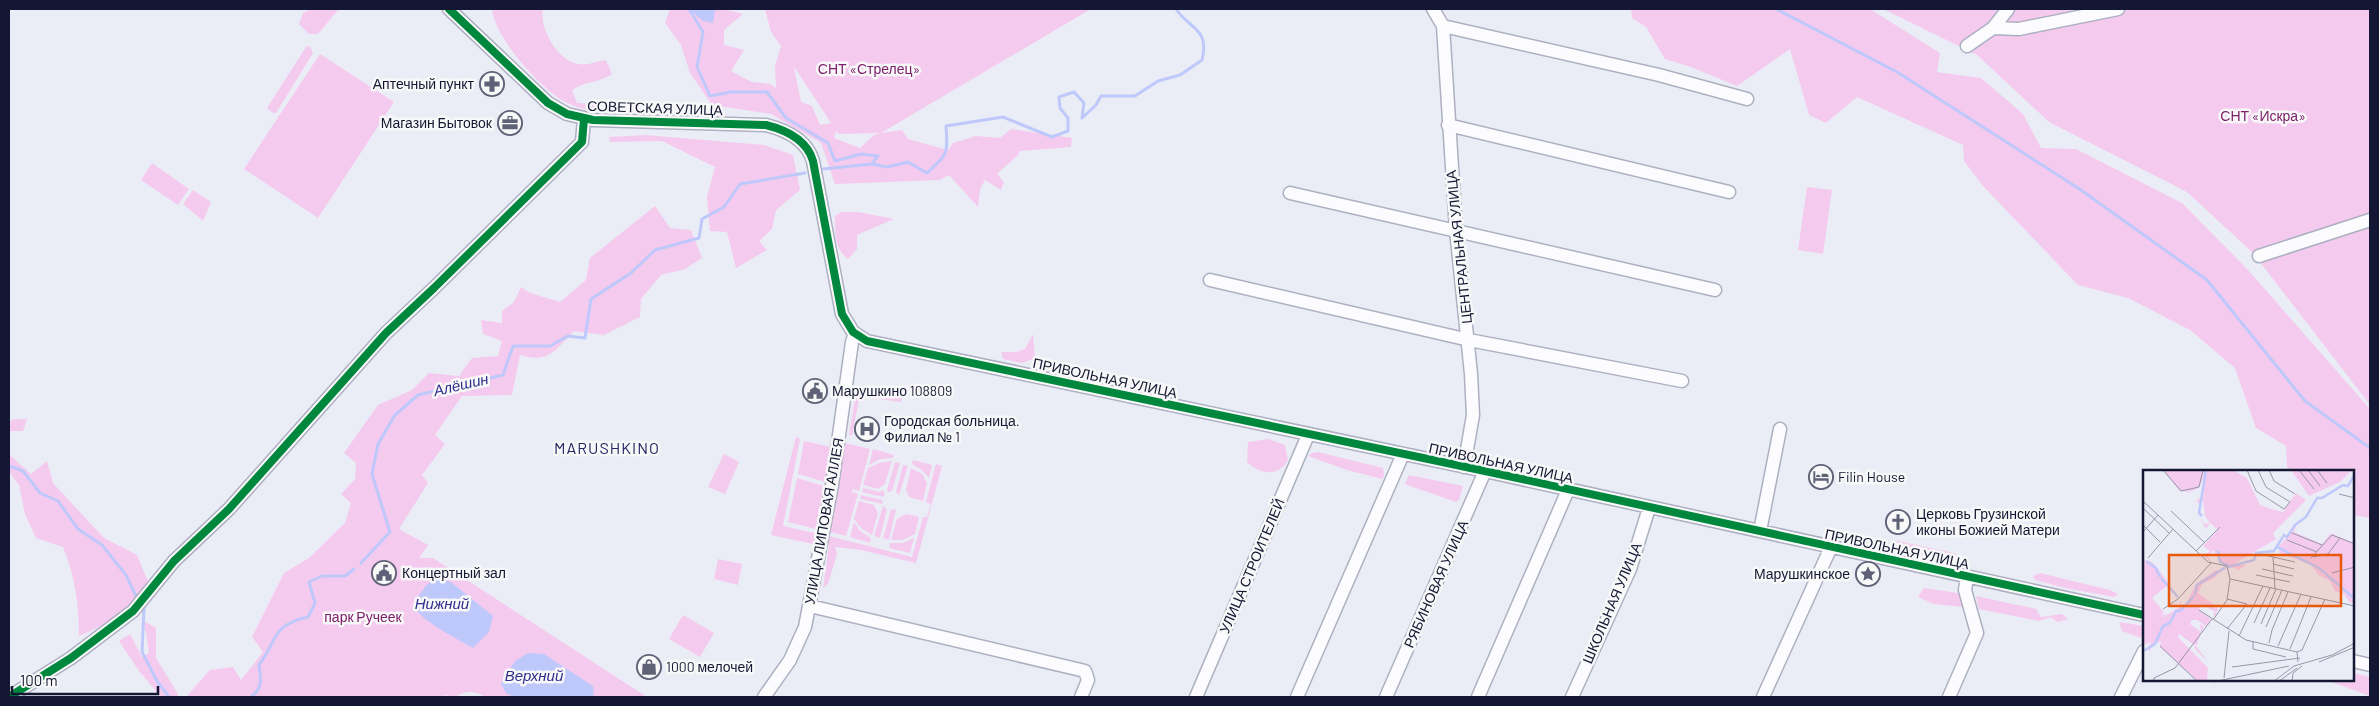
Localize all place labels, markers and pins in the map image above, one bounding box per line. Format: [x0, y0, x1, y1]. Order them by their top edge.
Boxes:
pharmacy icon: Аптечный пункт [479, 71, 505, 97]
place label: Аптечный пункт [373, 75, 475, 92]
office icon: Магазин Бытовок [497, 110, 523, 136]
place label: Магазин Бытовок [381, 114, 493, 131]
public building icon: Марушкино 108809 [802, 378, 828, 404]
place label: Марушкино 108809 [832, 382, 952, 399]
place label: Городская больница. Филиал № 1 [884, 412, 1020, 445]
hospital icon: Городская больница. Филиал № 1 [854, 416, 880, 442]
hotel icon: Filin House [1808, 464, 1834, 490]
place label: Filin House [1838, 468, 1905, 485]
place label: Церковь Грузинской иконы Божией Матери [1916, 505, 2060, 538]
church icon: Церковь Грузинской иконы Божией Матери [1885, 509, 1911, 535]
public building icon: Концертный зал [371, 560, 397, 586]
place icon: Марушкинское [1855, 561, 1881, 587]
place label: Концертный зал [402, 564, 506, 581]
place label: Марушкинское [1754, 565, 1850, 582]
shop icon: 1000 мелочей [636, 654, 662, 680]
place label: 1000 мелочей [666, 658, 753, 675]

